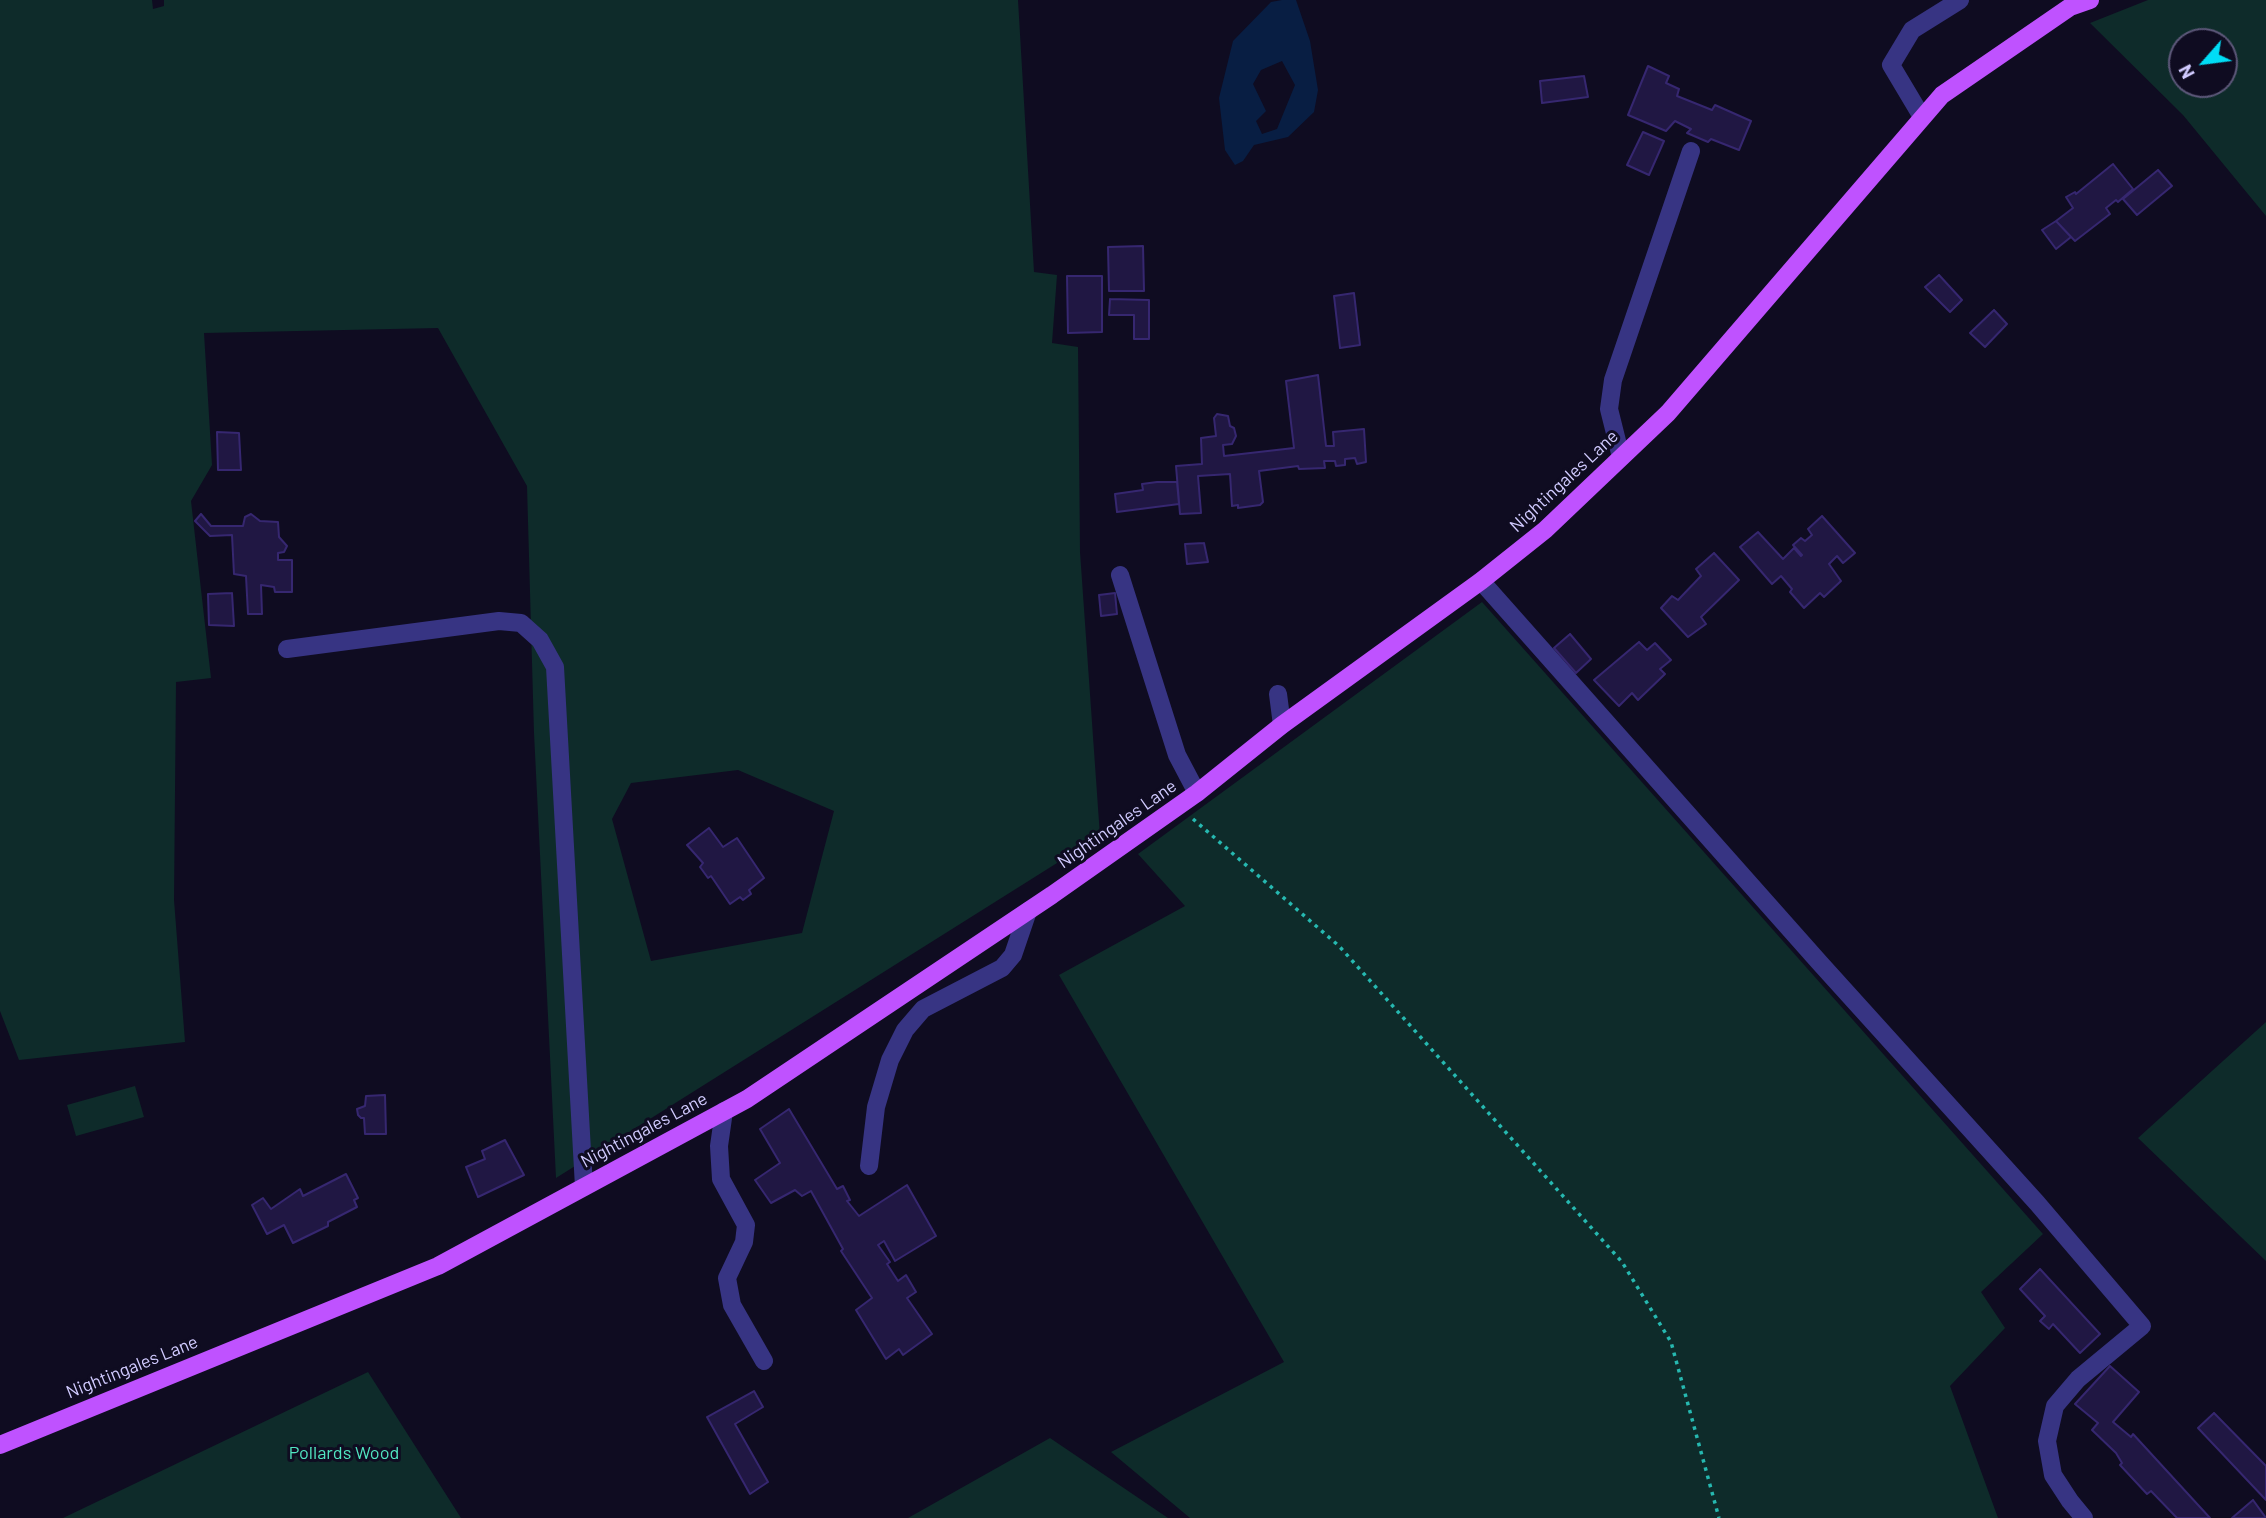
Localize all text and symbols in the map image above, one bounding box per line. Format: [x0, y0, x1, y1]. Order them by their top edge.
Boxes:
north arrow [2168, 28, 2238, 98]
text: N [2173, 61, 2199, 83]
street label: Nightingales Lane [1505, 425, 1623, 537]
street label: Nightingales Lane [1053, 775, 1181, 873]
street label: Nightingales Lane [577, 1088, 711, 1172]
street label: Nightingales Lane [63, 1331, 201, 1403]
park label: Pollards Wood [289, 1442, 399, 1464]

